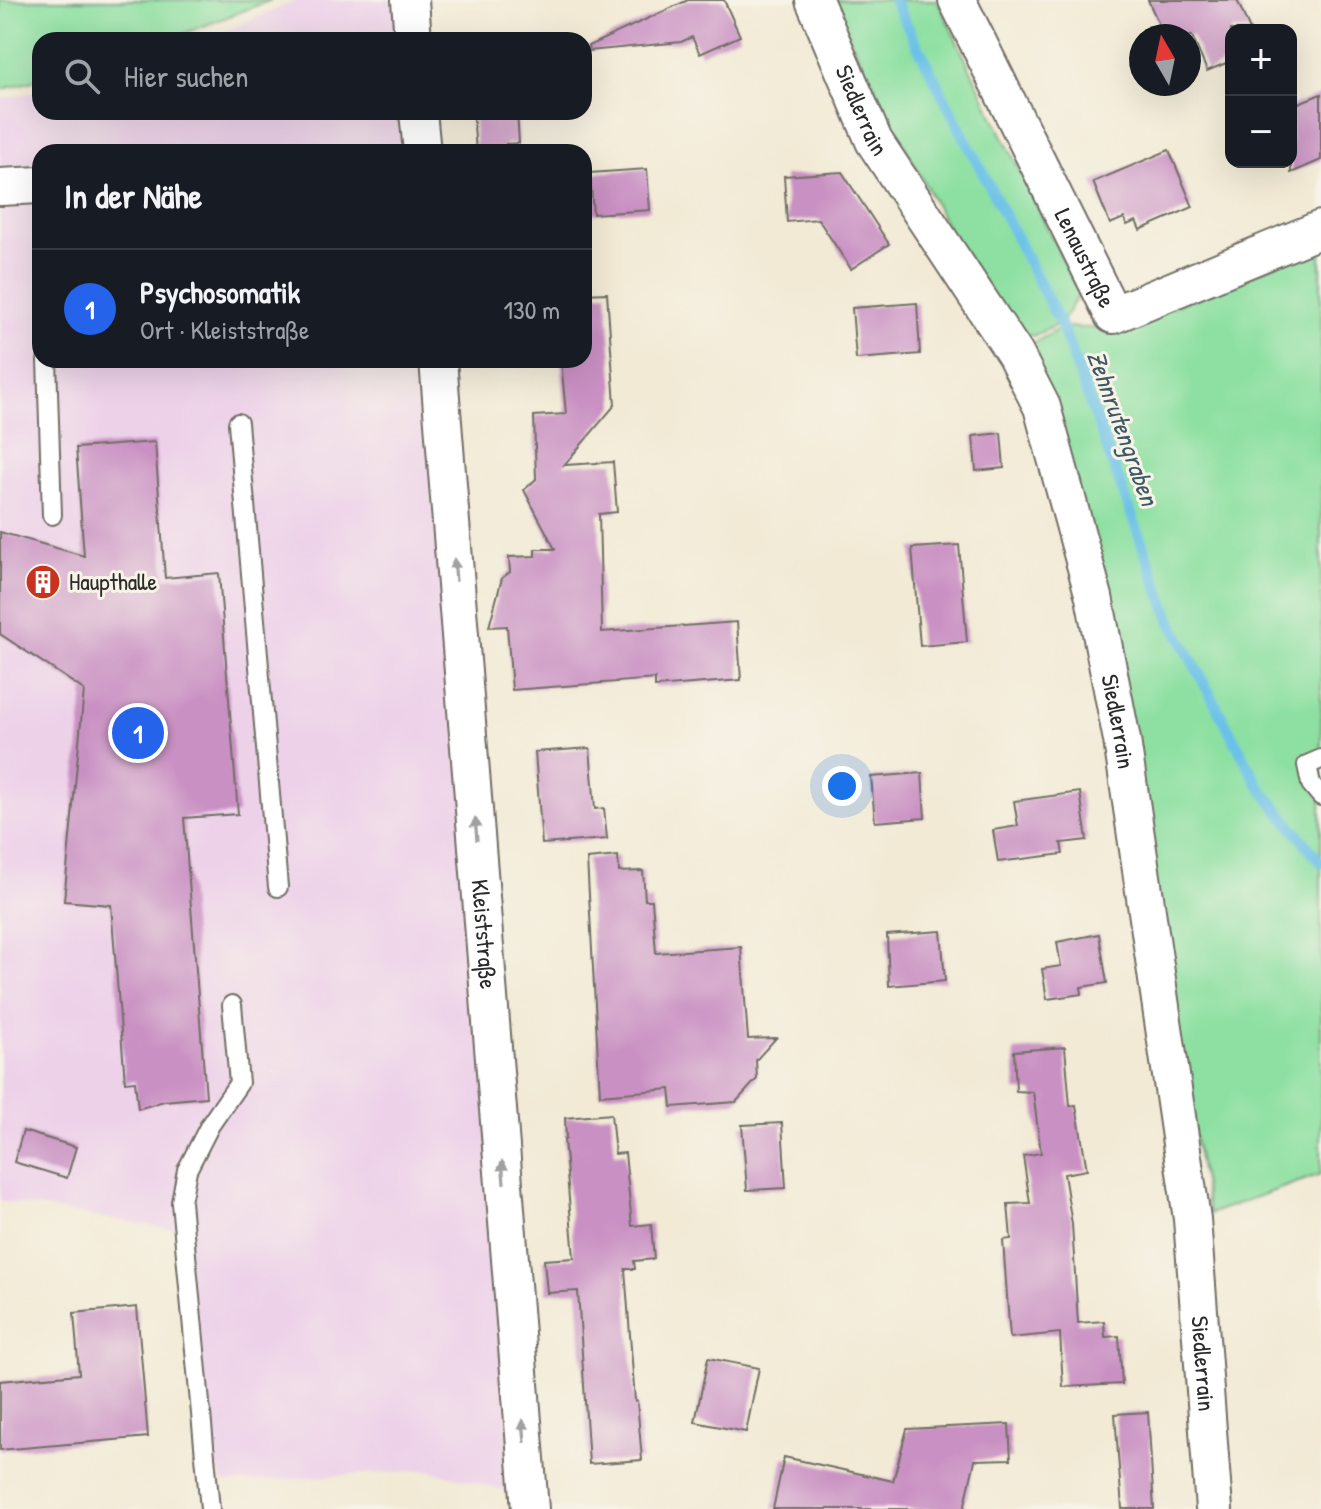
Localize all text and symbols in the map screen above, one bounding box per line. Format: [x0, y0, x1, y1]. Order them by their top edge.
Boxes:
north arrow [1129, 24, 1201, 96]
map controls [1225, 24, 1297, 168]
button: + [1225, 24, 1297, 96]
search box [32, 32, 592, 120]
icon: search [60, 54, 104, 98]
text: Hier suchen [124, 56, 248, 96]
street label: Siedlerrain [828, 60, 896, 161]
button: − [1225, 96, 1297, 168]
text: In der Nähe [64, 173, 202, 219]
street label: Lenaustraße [1048, 203, 1124, 313]
text: Psychosomatik [140, 272, 300, 312]
text: 1 [85, 292, 95, 327]
text: 130 m [504, 292, 560, 327]
text: Ort · Kleiststraße [140, 312, 309, 347]
water label: Zehnrutengraben [1078, 346, 1168, 512]
one-way arrow [448, 557, 461, 582]
building icon: Haupthalle [24, 563, 62, 601]
place label: Haupthalle [69, 565, 158, 597]
street label: Siedlerrain [1094, 671, 1143, 771]
pin: 1 [112, 703, 164, 763]
your location [822, 766, 862, 806]
one-way arrow [469, 816, 482, 841]
street label: Kleiststraße [465, 878, 505, 991]
one-way arrow [496, 1159, 509, 1184]
street label: Siedlerrain [1184, 1315, 1224, 1412]
one-way arrow [517, 1418, 530, 1443]

